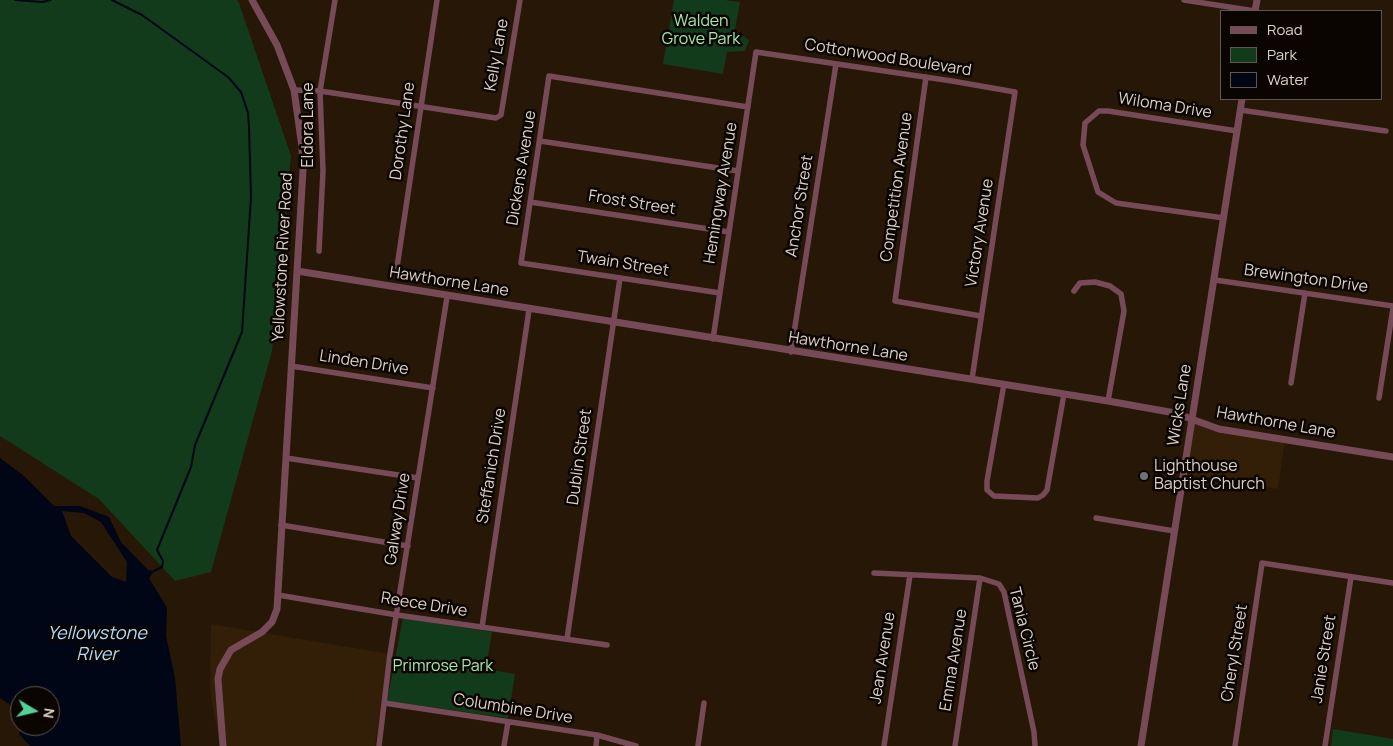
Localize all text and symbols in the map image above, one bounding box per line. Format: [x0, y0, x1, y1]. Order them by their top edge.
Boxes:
legend [1220, 10, 1383, 100]
park label: Walden Grove Park [662, 12, 740, 50]
street label: Kelly Lane [481, 17, 513, 93]
text: Road [1267, 19, 1303, 40]
street label: Cottonwood Boulevard [803, 35, 973, 81]
text: Park [1267, 44, 1297, 65]
text: Water [1267, 69, 1309, 90]
street label: Dorothy Lane [387, 81, 419, 181]
street label: Eldora Lane [299, 82, 319, 168]
street label: Wiloma Drive [1117, 89, 1213, 123]
street label: Dickens Avenue [503, 109, 541, 227]
street label: Competition Avenue [877, 111, 917, 263]
street label: Hemingway Avenue [700, 121, 742, 265]
street label: Anchor Street [782, 153, 818, 259]
street label: Yellowstone River Road [269, 172, 297, 342]
street label: Victory Avenue [962, 177, 998, 289]
street label: Frost Street [587, 187, 677, 219]
street label: Twain Street [576, 247, 670, 281]
street label: Brewington Drive [1243, 261, 1369, 297]
street label: Hawthorne Lane [388, 263, 510, 301]
street label: Hawthorne Lane [787, 328, 909, 366]
street label: Linden Drive [318, 346, 410, 380]
street label: Wicks Lane [1164, 363, 1196, 447]
street label: Hawthorne Lane [1215, 403, 1337, 443]
street label: Steffanich Drive [473, 407, 511, 525]
street label: Dublin Street [564, 408, 596, 506]
place label: Lighthouse Baptist Church [1154, 457, 1265, 495]
marker: Lighthouse Baptist Church [1138, 470, 1150, 482]
street label: Galway Drive [381, 471, 415, 567]
street label: Tania Circle [1004, 585, 1044, 673]
street label: Reece Drive [379, 589, 469, 621]
street label: Cheryl Street [1218, 603, 1252, 703]
street label: Emma Avenue [936, 608, 972, 712]
street label: Jean Avenue [866, 611, 900, 705]
street label: Janie Street [1308, 614, 1340, 704]
water label: Yellowstone River [47, 623, 147, 666]
park label: Primrose Park [393, 657, 493, 677]
north arrow [10, 686, 60, 736]
street label: Columbine Drive [452, 690, 574, 728]
text: N [39, 707, 59, 720]

